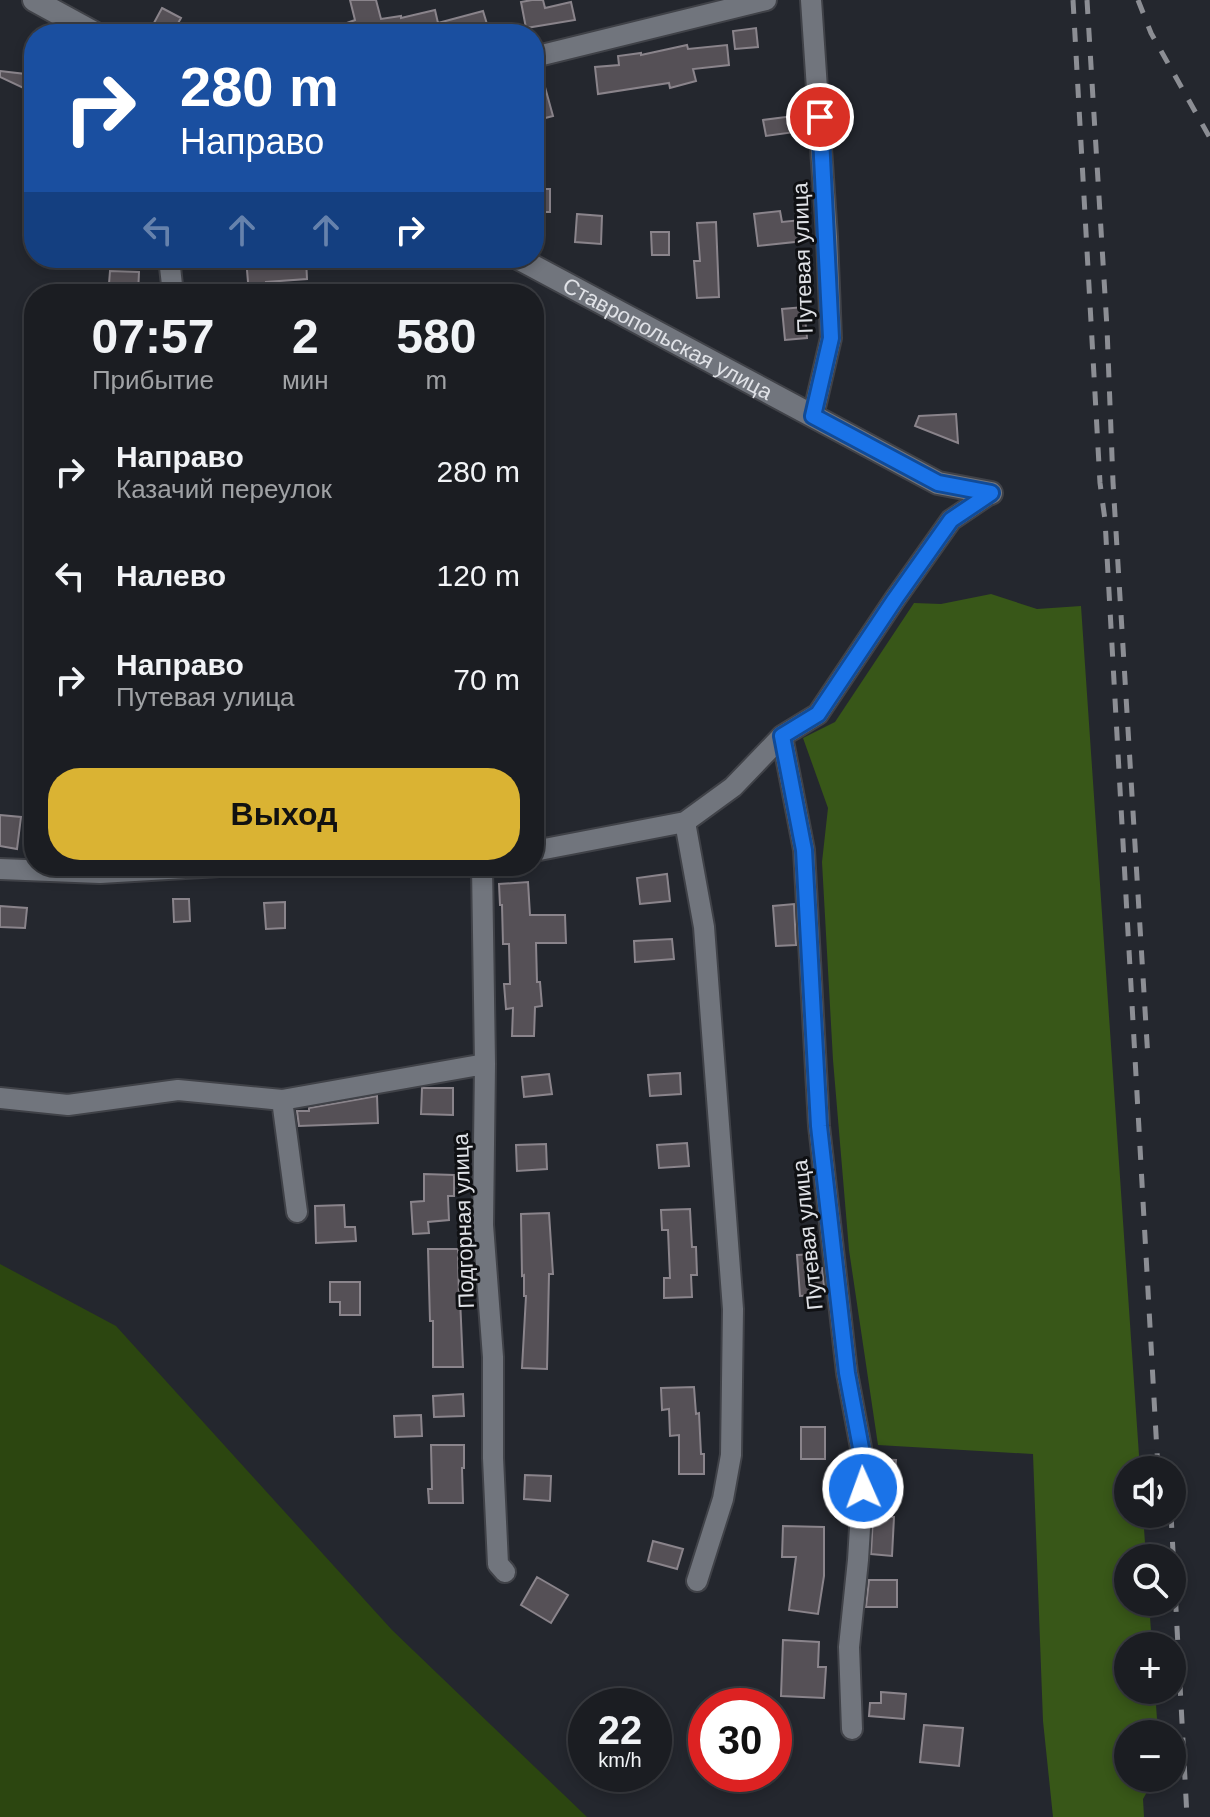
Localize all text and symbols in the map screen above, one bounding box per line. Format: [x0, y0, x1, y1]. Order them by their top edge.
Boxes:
text: 280 m [180, 55, 339, 118]
icon: right [48, 56, 152, 160]
pin [786, 83, 854, 151]
icon: arrive [798, 95, 842, 139]
text: Направо [180, 121, 324, 162]
street label: Путевая улица [787, 181, 818, 334]
icon: left [136, 208, 180, 252]
icon: ahead [220, 208, 264, 252]
icon: ahead [304, 208, 348, 252]
icon: right [388, 208, 432, 252]
street label: Ставропольская улица [559, 272, 777, 405]
text: 07:57 [92, 310, 214, 363]
text: 2 [292, 310, 319, 363]
text: 580 [396, 310, 476, 363]
text: Прибытие [92, 365, 214, 395]
text: мин [282, 365, 329, 395]
text: m [426, 365, 447, 395]
text: Направо [116, 440, 244, 473]
icon: right [48, 450, 92, 494]
text: 280 m [437, 455, 520, 488]
text: Казачий переулок [116, 474, 332, 504]
icon: left [48, 554, 92, 598]
text: Налево [116, 559, 226, 592]
text: 120 m [437, 559, 520, 592]
text: Направо [116, 648, 244, 681]
icon: right [48, 658, 92, 702]
text: 70 m [453, 663, 520, 696]
text: Путевая улица [116, 682, 295, 712]
button: Выход [48, 768, 520, 860]
street label: Подгорная улица [448, 1132, 479, 1309]
street label: Путевая улица [787, 1158, 828, 1311]
position arrow [821, 1446, 905, 1530]
map controls [1114, 1456, 1186, 1792]
button: sound [1114, 1456, 1186, 1528]
button: search [1114, 1544, 1186, 1616]
button: + [1114, 1632, 1186, 1704]
speed limit sign: 30 [688, 1688, 792, 1792]
text: 22 [598, 1708, 642, 1752]
button: − [1114, 1720, 1186, 1792]
text: km/h [598, 1749, 642, 1771]

